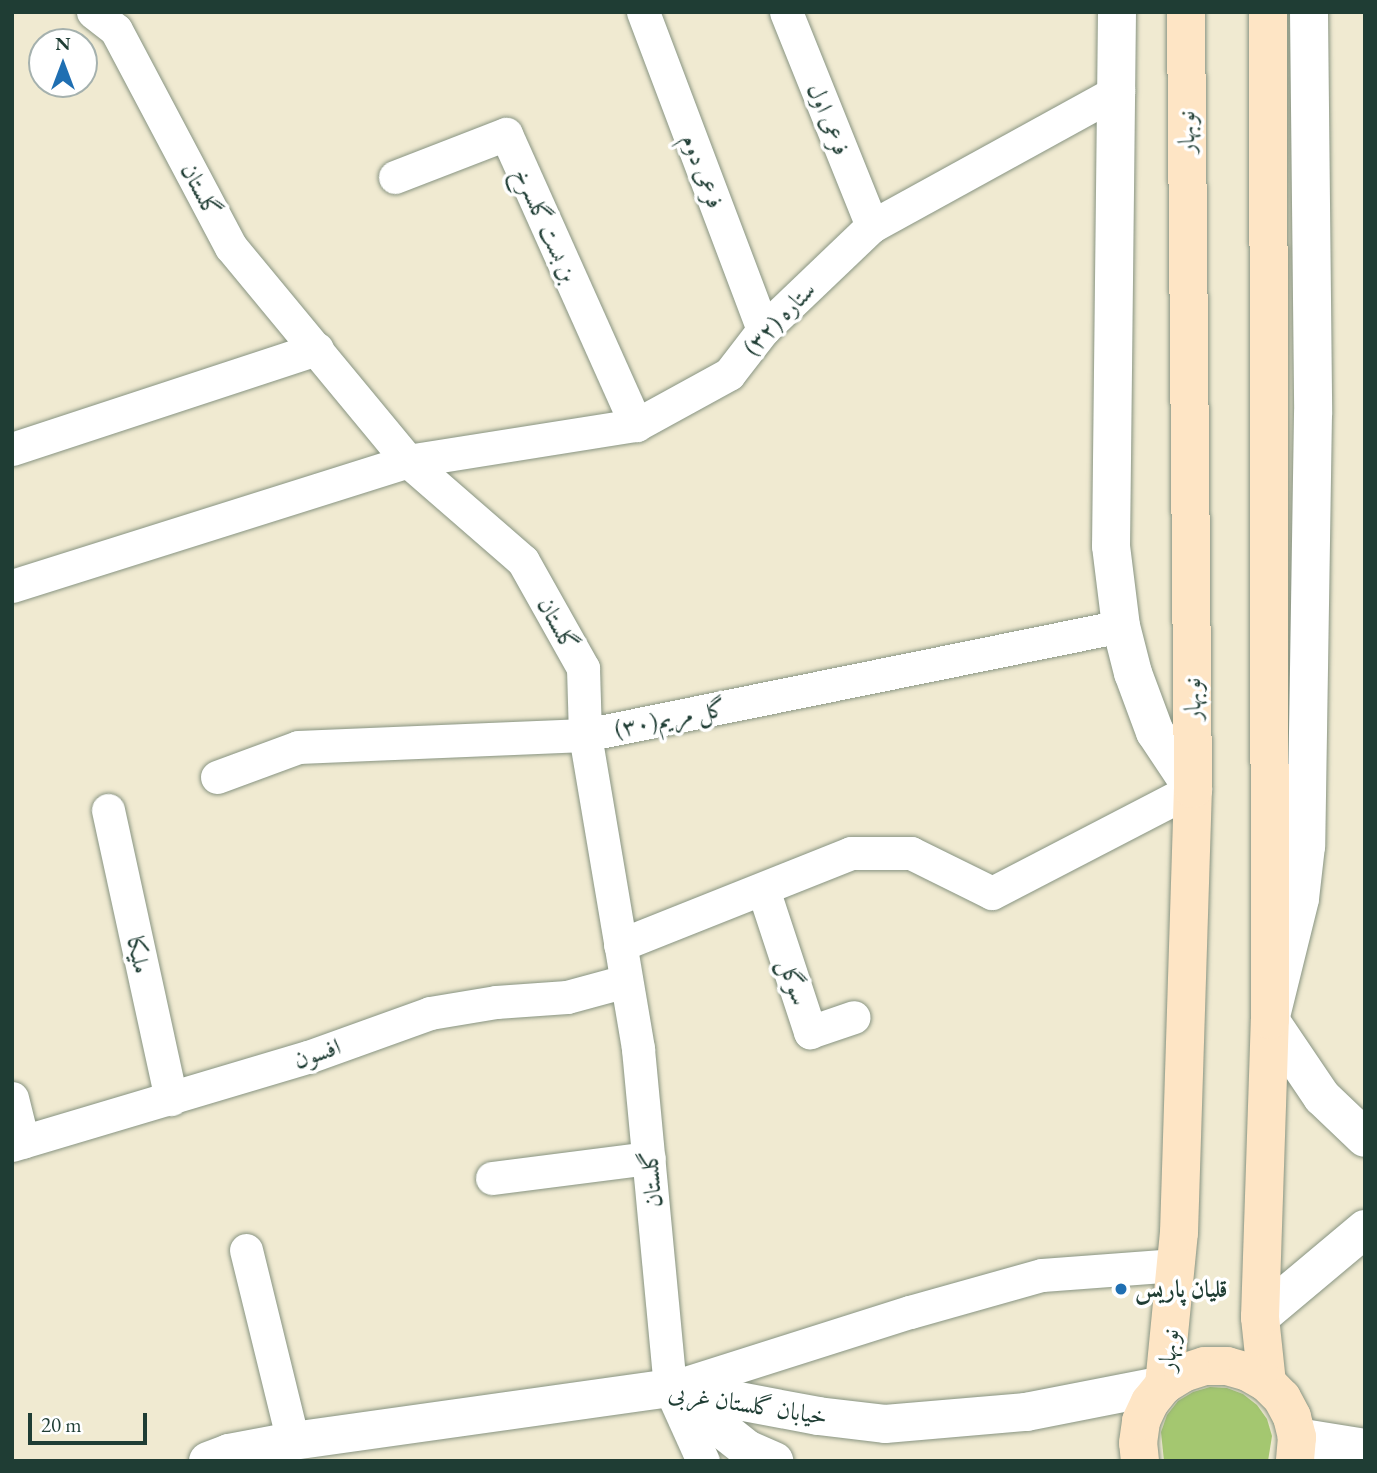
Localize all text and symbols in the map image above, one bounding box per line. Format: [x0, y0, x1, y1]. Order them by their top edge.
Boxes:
north arrow [28, 28, 98, 98]
text: N [55, 31, 71, 56]
street label: فرعی اول [802, 79, 856, 159]
street label: نوبهار [1172, 111, 1200, 153]
street label: فرعی دوم [676, 130, 730, 212]
street label: گلستان [175, 158, 227, 222]
street label: بن بست گلسرخ [508, 163, 584, 287]
street label: ستاره (۳۲) [737, 275, 821, 361]
street label: گلستان [531, 592, 585, 656]
street label: نوبهار [1177, 677, 1207, 721]
street label: گل مریم(۳۰) [612, 693, 728, 743]
street label: ملیکا [121, 934, 157, 976]
street label: سوگل [773, 955, 815, 1009]
street label: افسون [290, 1032, 344, 1074]
street label: گلستان [634, 1149, 668, 1209]
place label: قلیان پاریس [1135, 1275, 1228, 1303]
marker: قلیان پاریس [1113, 1281, 1129, 1297]
street label: نوبهار [1151, 1327, 1185, 1373]
street label: خیابان گلستان غربی [667, 1377, 829, 1431]
scale bar [32, 1400, 150, 1444]
text: 20 m [41, 1411, 82, 1438]

